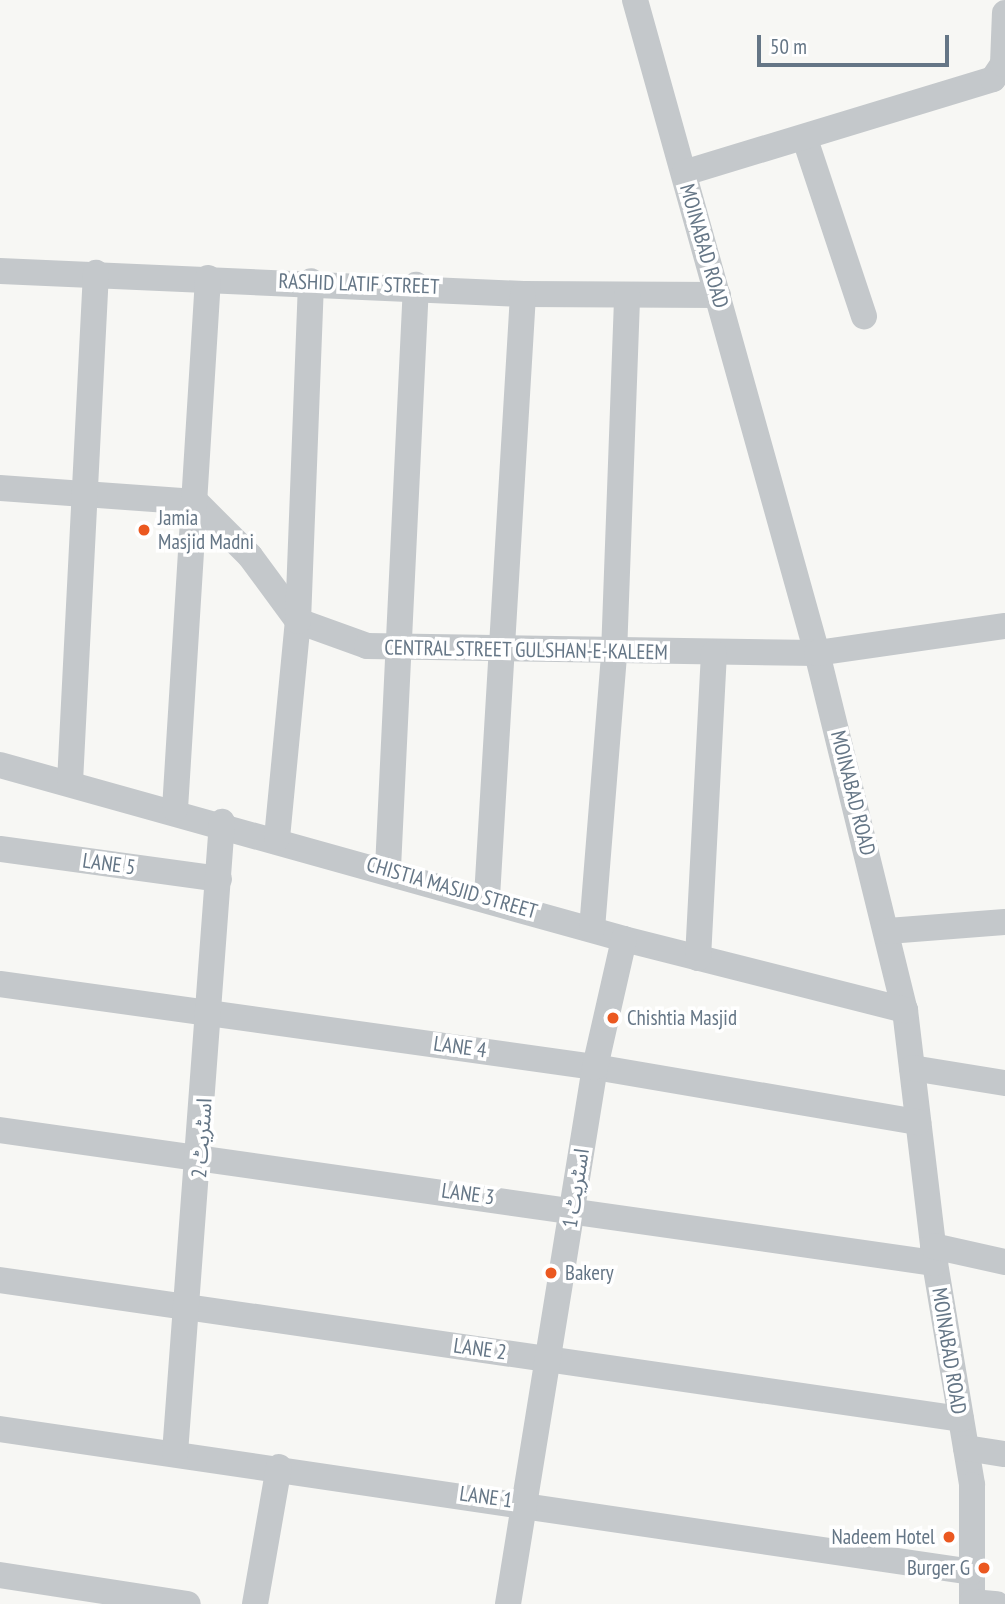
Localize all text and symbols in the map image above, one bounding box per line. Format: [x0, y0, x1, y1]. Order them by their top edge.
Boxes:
scale bar [760, 21, 953, 65]
text: 50 m [770, 33, 807, 60]
street label: MOINABAD ROAD [674, 181, 734, 311]
street label: RASHID LATIF STREET [278, 269, 440, 299]
place label: Jamia Masjid Madni [158, 505, 254, 555]
marker: Jamia Masjid Madni [136, 522, 152, 538]
street label: CENTRAL STREET GULSHAN-E-KALEEM [383, 635, 669, 665]
street label: MOINABAD ROAD [825, 728, 881, 858]
street label: LANE 5 [81, 848, 137, 880]
street label: CHISTIA MASJID STREET [363, 851, 541, 925]
place label: Chishtia Masjid [627, 1005, 737, 1031]
marker: Chishtia Masjid [605, 1010, 621, 1026]
street label: LANE 4 [432, 1031, 488, 1063]
street label: اسٹریٹ 2 [187, 1097, 217, 1179]
street label: اسٹریٹ 1 [557, 1146, 595, 1230]
street label: LANE 3 [440, 1178, 496, 1210]
place label: Bakery [565, 1260, 614, 1286]
marker: Bakery [543, 1265, 559, 1281]
street label: MOINABAD ROAD [927, 1286, 971, 1416]
street label: LANE 2 [452, 1333, 508, 1365]
street label: LANE 1 [458, 1481, 514, 1513]
place label: Nadeem Hotel [831, 1524, 935, 1550]
marker: Nadeem Hotel [941, 1529, 957, 1545]
place label: Burger G [907, 1555, 970, 1581]
marker: Burger G [976, 1560, 992, 1576]

